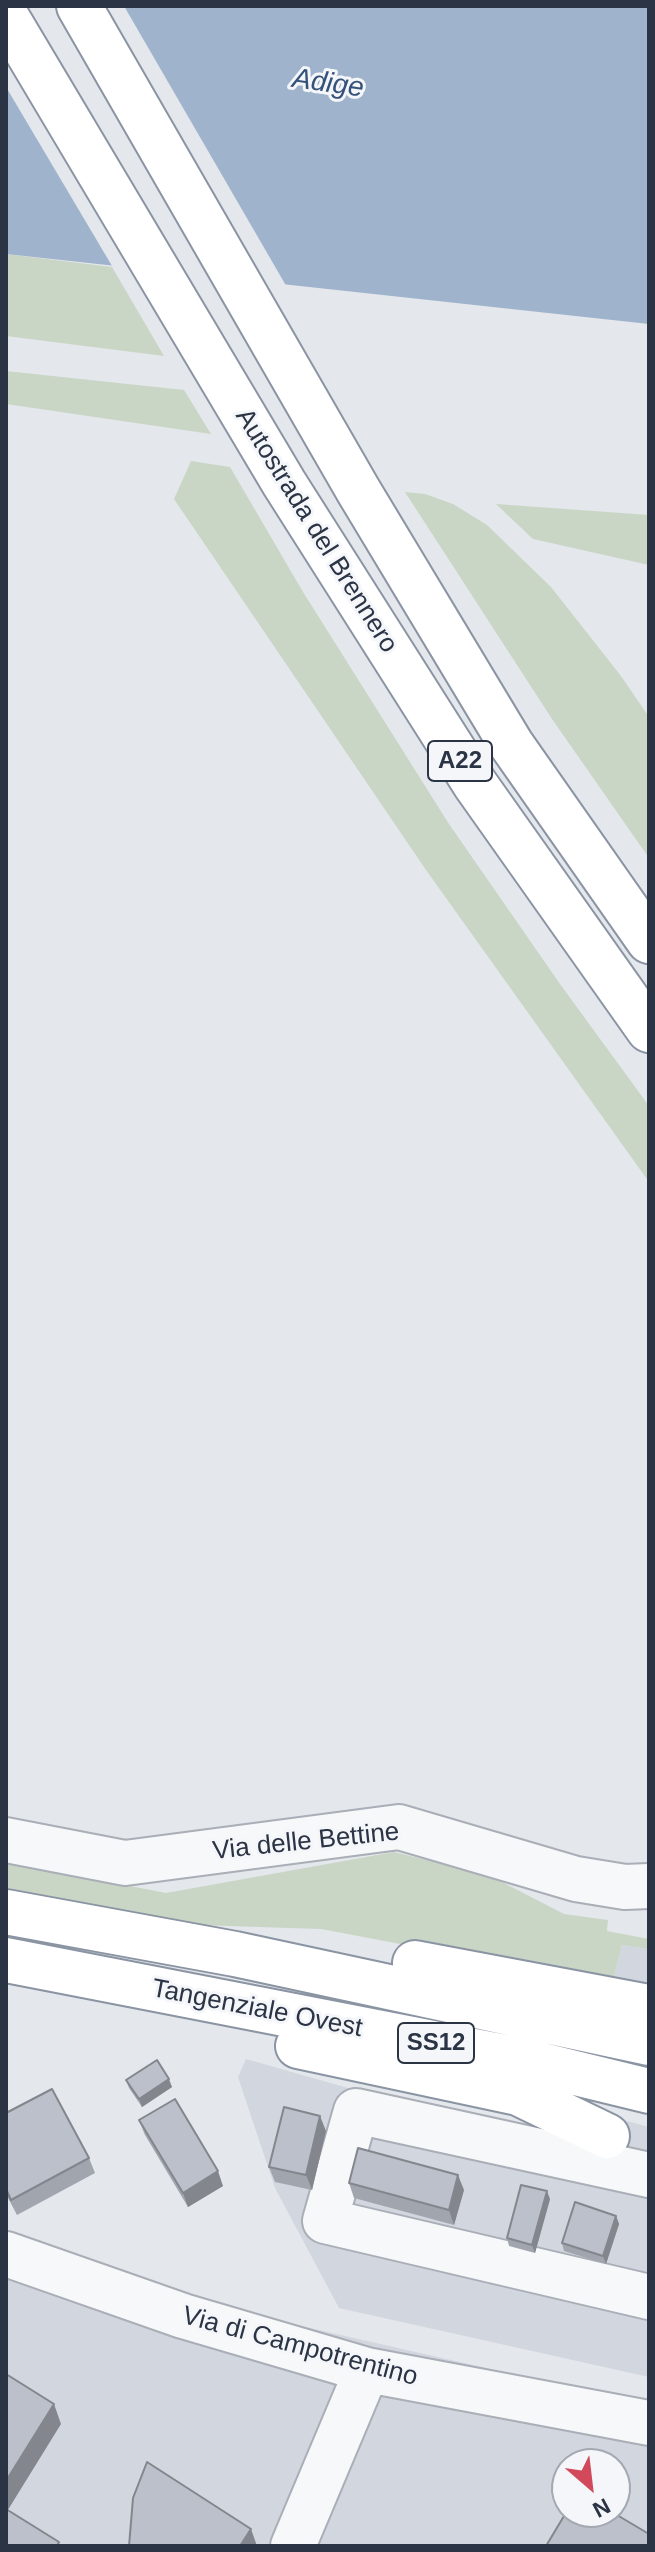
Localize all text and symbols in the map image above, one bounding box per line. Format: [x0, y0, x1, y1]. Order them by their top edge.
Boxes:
water label: Adige [290, 62, 366, 106]
street label: Autostrada del Brennero [228, 403, 404, 659]
road number: A22 [428, 741, 492, 781]
street label: Via delle Bettine [211, 1817, 401, 1867]
street label: Tangenziale Ovest [149, 1973, 365, 2045]
road number: SS12 [398, 2023, 474, 2063]
street label: Via di Campotrentino [179, 2301, 421, 2393]
north arrow [551, 2448, 631, 2528]
text: N [589, 2493, 614, 2523]

